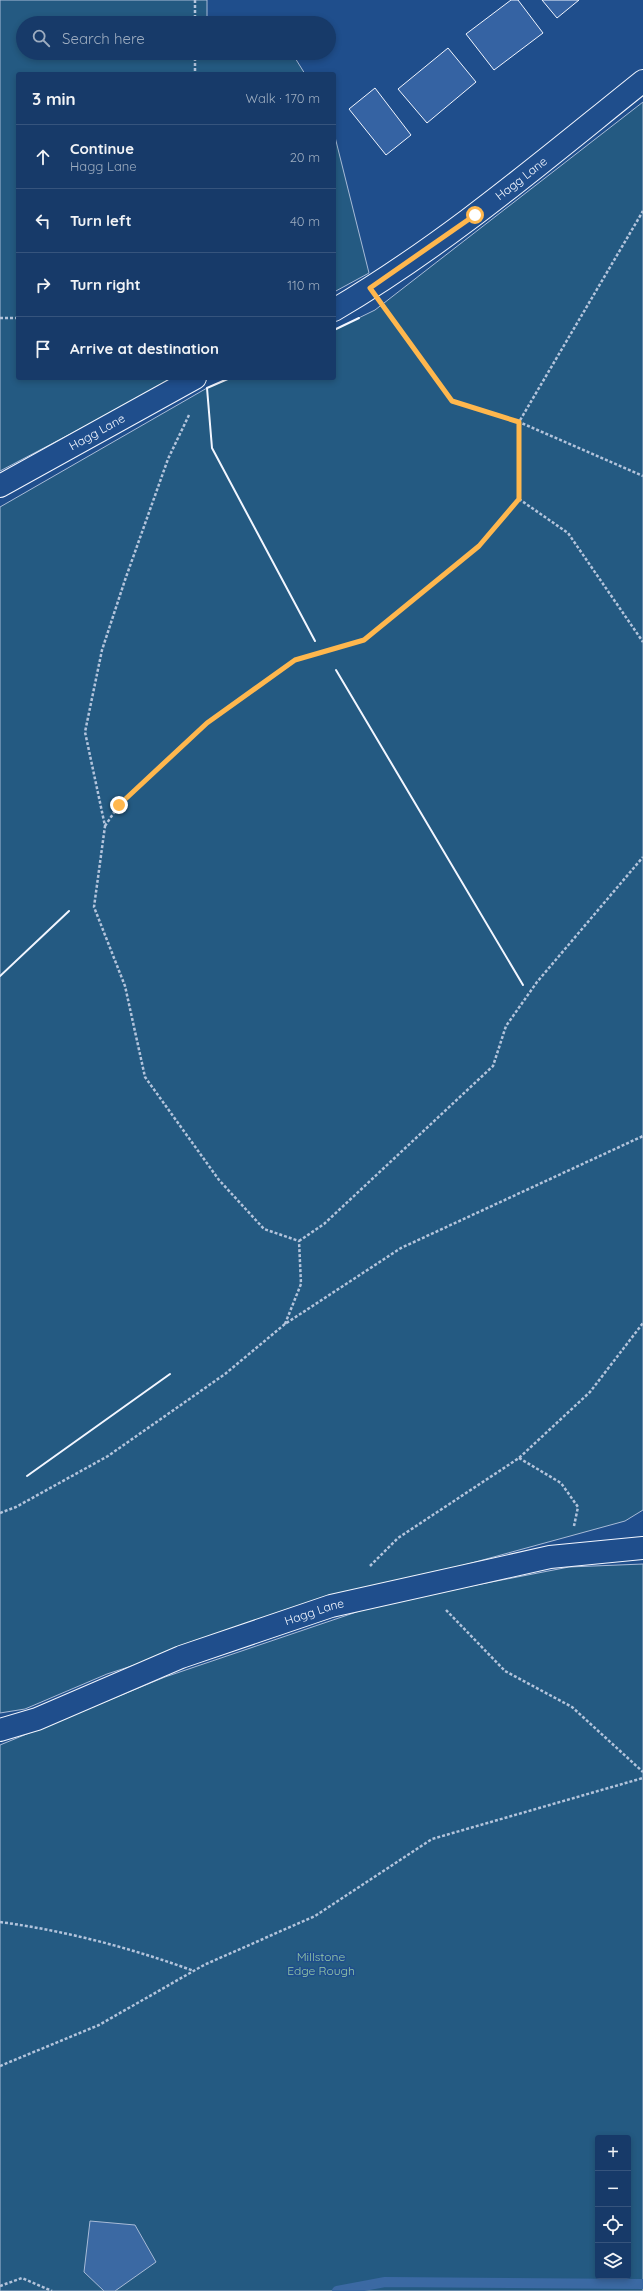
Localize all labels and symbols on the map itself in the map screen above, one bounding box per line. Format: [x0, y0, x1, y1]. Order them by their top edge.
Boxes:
street label: Hagg Lane [492, 153, 550, 203]
route start [466, 206, 484, 224]
street label: Hagg Lane [66, 410, 128, 453]
route end [110, 796, 128, 814]
street label: Hagg Lane [282, 1595, 345, 1628]
park label: Millstone Edge Rough [287, 1949, 355, 1978]

